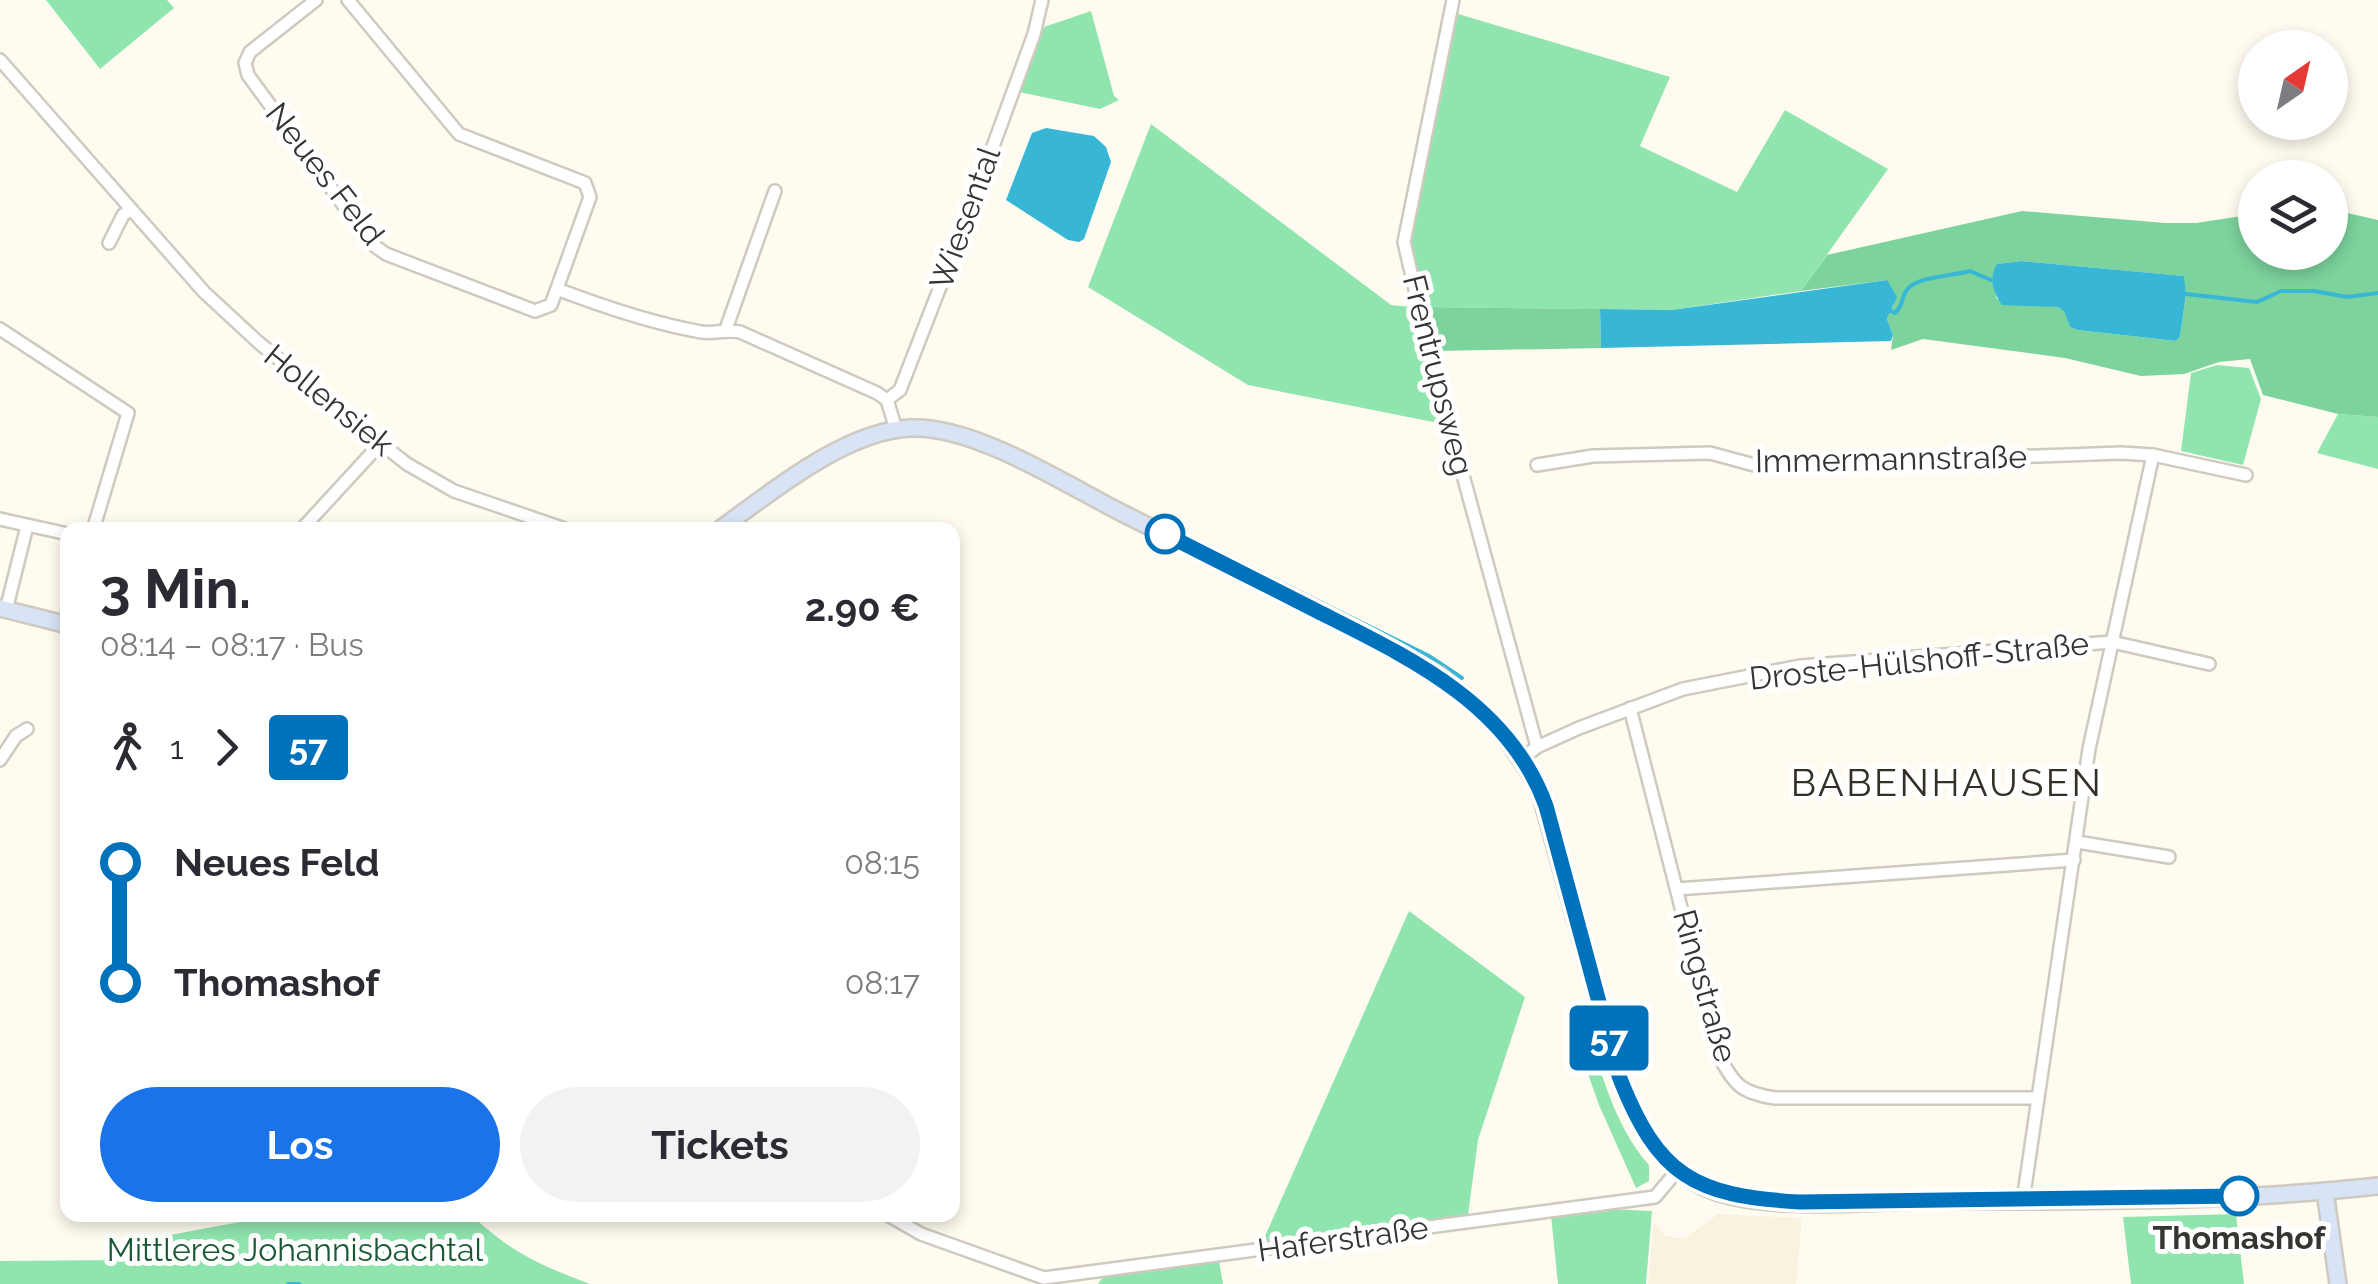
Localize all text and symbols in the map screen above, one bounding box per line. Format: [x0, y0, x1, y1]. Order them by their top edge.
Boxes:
north arrow [2238, 30, 2348, 140]
map controls [2238, 30, 2348, 270]
street label: Neues Feld [259, 95, 392, 252]
street label: Wiesental [922, 141, 1007, 294]
button: layers [2238, 160, 2348, 270]
street label: Frentrupsweg [1396, 271, 1481, 479]
street label: Hollensiek [257, 336, 401, 463]
street label: Immermannstraße [1755, 438, 2027, 479]
unlabelled marker [1146, 515, 1184, 553]
text: 3 Min. [100, 556, 251, 621]
text: 2.90 € [805, 585, 920, 630]
street label: Droste-Hülshoff-Straße [1747, 624, 2091, 697]
text: 08:14 – 08:17 · Bus [100, 626, 364, 663]
icon: walk [100, 720, 155, 775]
icon: forward [199, 720, 254, 775]
text: 57 [289, 727, 328, 768]
text: 1 [170, 729, 184, 766]
district label: BABENHAUSEN [1791, 760, 2103, 805]
text: Neues Feld [174, 840, 380, 885]
text: 08:15 [844, 844, 920, 881]
street label: Ringstraße [1666, 905, 1745, 1067]
text: Thomashof [174, 960, 379, 1005]
text: 08:17 [845, 964, 920, 1001]
line badge: 57 [1564, 1006, 1654, 1070]
text: 57 [1589, 1018, 1629, 1059]
button: Los [100, 1087, 500, 1202]
button: Tickets [520, 1087, 920, 1202]
marker: Thomashof [2220, 1177, 2258, 1215]
street label: Haferstraße [1255, 1208, 1431, 1269]
place label: Thomashof [2153, 1219, 2327, 1256]
park label: Mittleres Johannisbachtal [107, 1231, 483, 1268]

